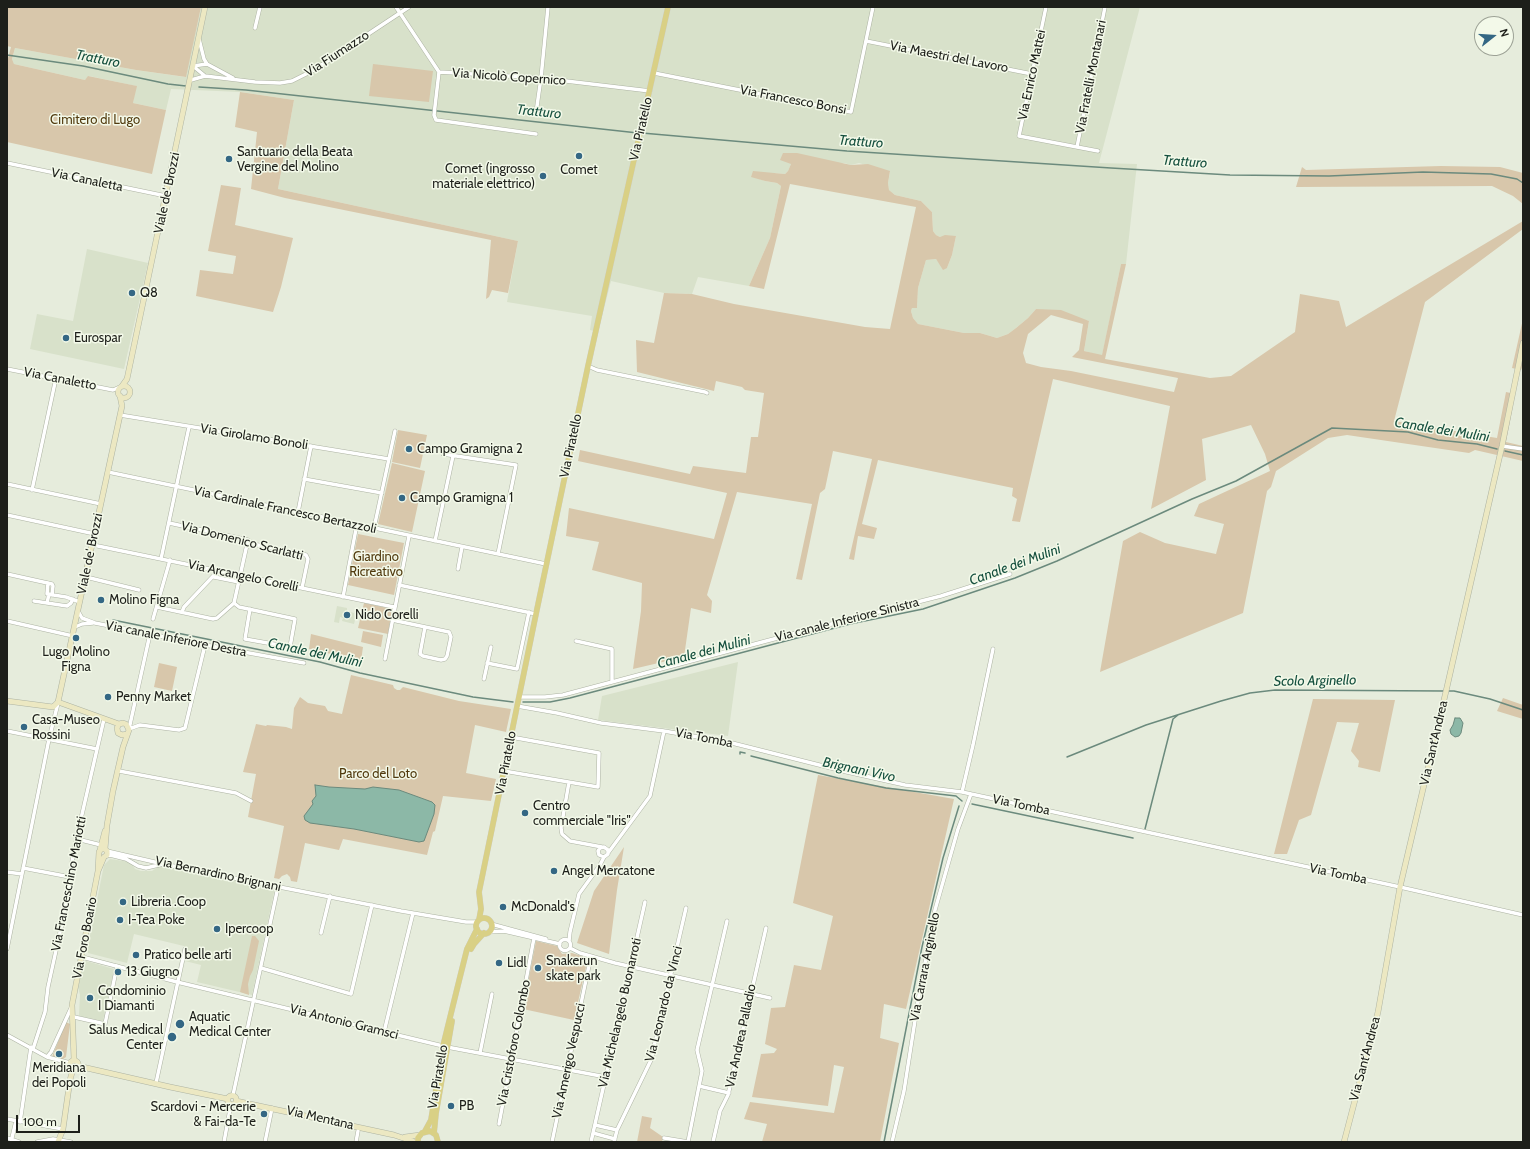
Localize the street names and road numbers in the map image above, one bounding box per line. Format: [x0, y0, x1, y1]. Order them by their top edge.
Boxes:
street label: Via Fratelli Montanari [1072, 19, 1110, 135]
street label: Via Fiumazzo [302, 27, 372, 81]
street label: Via Enrico Mattei [1015, 28, 1049, 122]
street label: Via Maestri del Lavoro [888, 38, 1010, 76]
street label: Via Nicolò Copernico [451, 65, 567, 89]
street label: Via Francesco Bonsi [738, 82, 848, 118]
street label: Via Piratello [626, 96, 656, 162]
street label: Viale de' Brozzi [151, 151, 183, 235]
street label: Via Canaletta [50, 165, 124, 195]
street label: Via Canaletto [22, 364, 98, 394]
street label: Via Piratello [557, 413, 585, 479]
street label: Via Girolamo Bonoli [199, 421, 309, 453]
street label: Via Cardinale Francesco Bertazzoli [192, 483, 378, 537]
street label: Viale de' Brozzi [74, 512, 106, 596]
street label: Via Domenico Scarlatti [179, 518, 305, 564]
street label: Via Arcangelo Corelli [186, 557, 300, 595]
street label: Via canale Inferiore Sinistra [773, 595, 921, 645]
street label: Via canale Inferiore Destra [104, 618, 248, 660]
street label: Via Sant'Andrea [1417, 699, 1451, 787]
street label: Via Tomba [674, 725, 734, 751]
street label: Via Piratello [492, 730, 520, 796]
street label: Via Tomba [991, 791, 1051, 819]
street label: Via Franceschino Mariotti [48, 815, 90, 953]
street label: Via Bernardino Brignani [154, 853, 282, 895]
street label: Via Tomba [1308, 860, 1368, 888]
street label: Via Foro Boario [69, 896, 101, 980]
street label: Via Carrara Arginello [907, 911, 943, 1023]
street label: Via Michelangelo Buonarroti [595, 937, 645, 1089]
street label: Via Leonardo da Vinci [642, 944, 686, 1064]
street label: Via Cristoforo Colombo [494, 979, 534, 1107]
street label: Via Andrea Palladio [722, 983, 760, 1089]
street label: Via Antonio Gramsci [288, 1001, 400, 1043]
street label: Via Amerigo Vespucci [549, 1002, 589, 1120]
street label: Via Sant'Andrea [1346, 1015, 1384, 1103]
street label: Via Piratello [425, 1044, 451, 1110]
street label: Via Mentana [285, 1103, 355, 1133]

